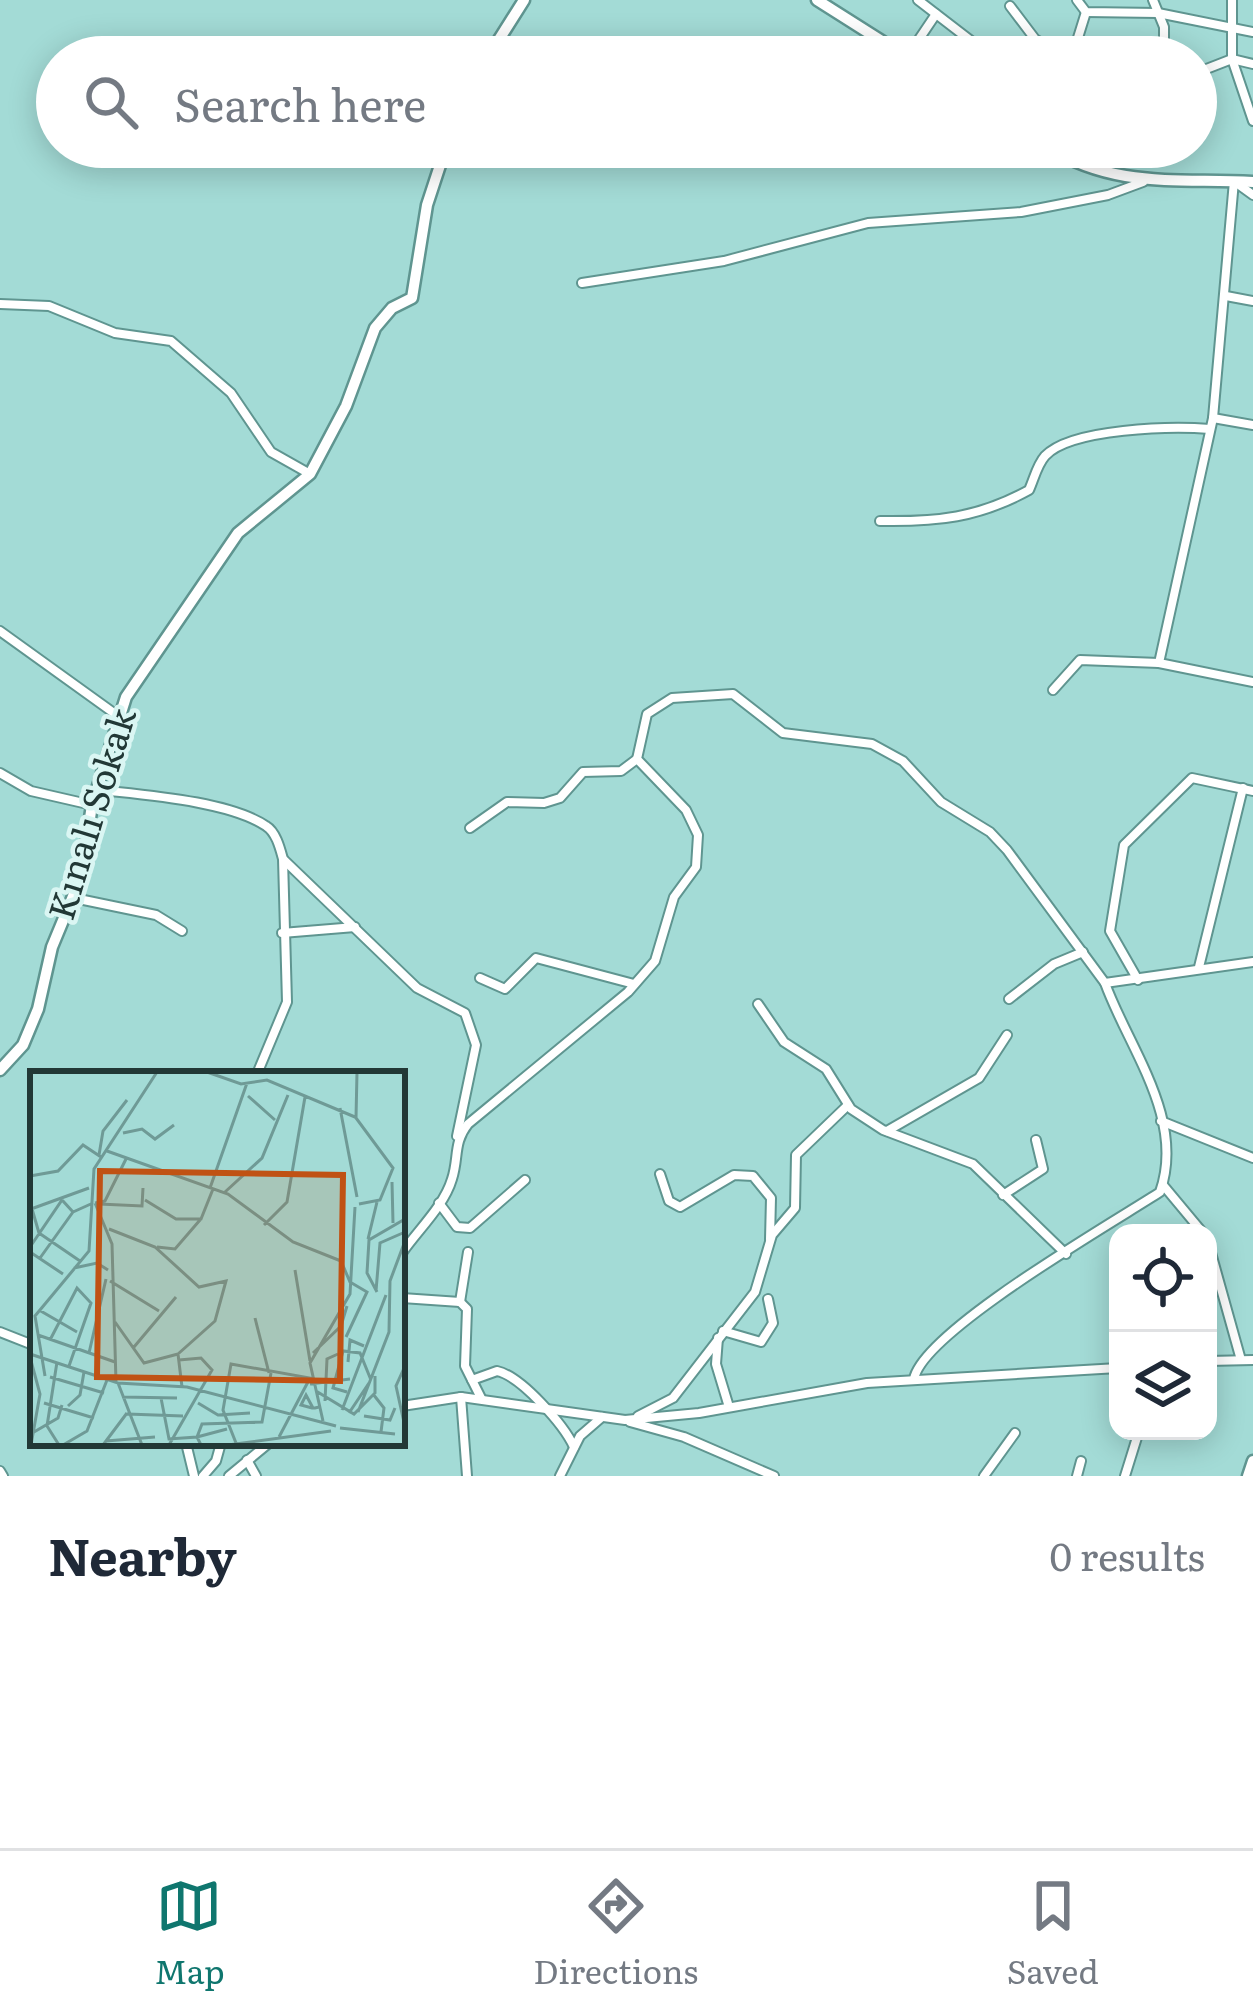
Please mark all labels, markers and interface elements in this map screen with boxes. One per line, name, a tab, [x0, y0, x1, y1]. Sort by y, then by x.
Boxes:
search box	[36, 36, 1217, 168]
icon: search	[78, 69, 144, 135]
text: Search here	[174, 69, 426, 136]
street label: Kınalı Sokak	[32, 700, 147, 926]
inset map	[30, 1071, 405, 1446]
map controls	[1109, 1224, 1217, 1440]
button: locate	[1109, 1224, 1217, 1332]
button: layers	[1109, 1332, 1217, 1440]
text: Nearby	[48, 1516, 237, 1592]
text: 0 results	[1050, 1525, 1205, 1583]
tab: Map	[154, 1873, 225, 1994]
tab: Directions	[533, 1873, 698, 1994]
tab: Saved	[1007, 1873, 1099, 1994]

